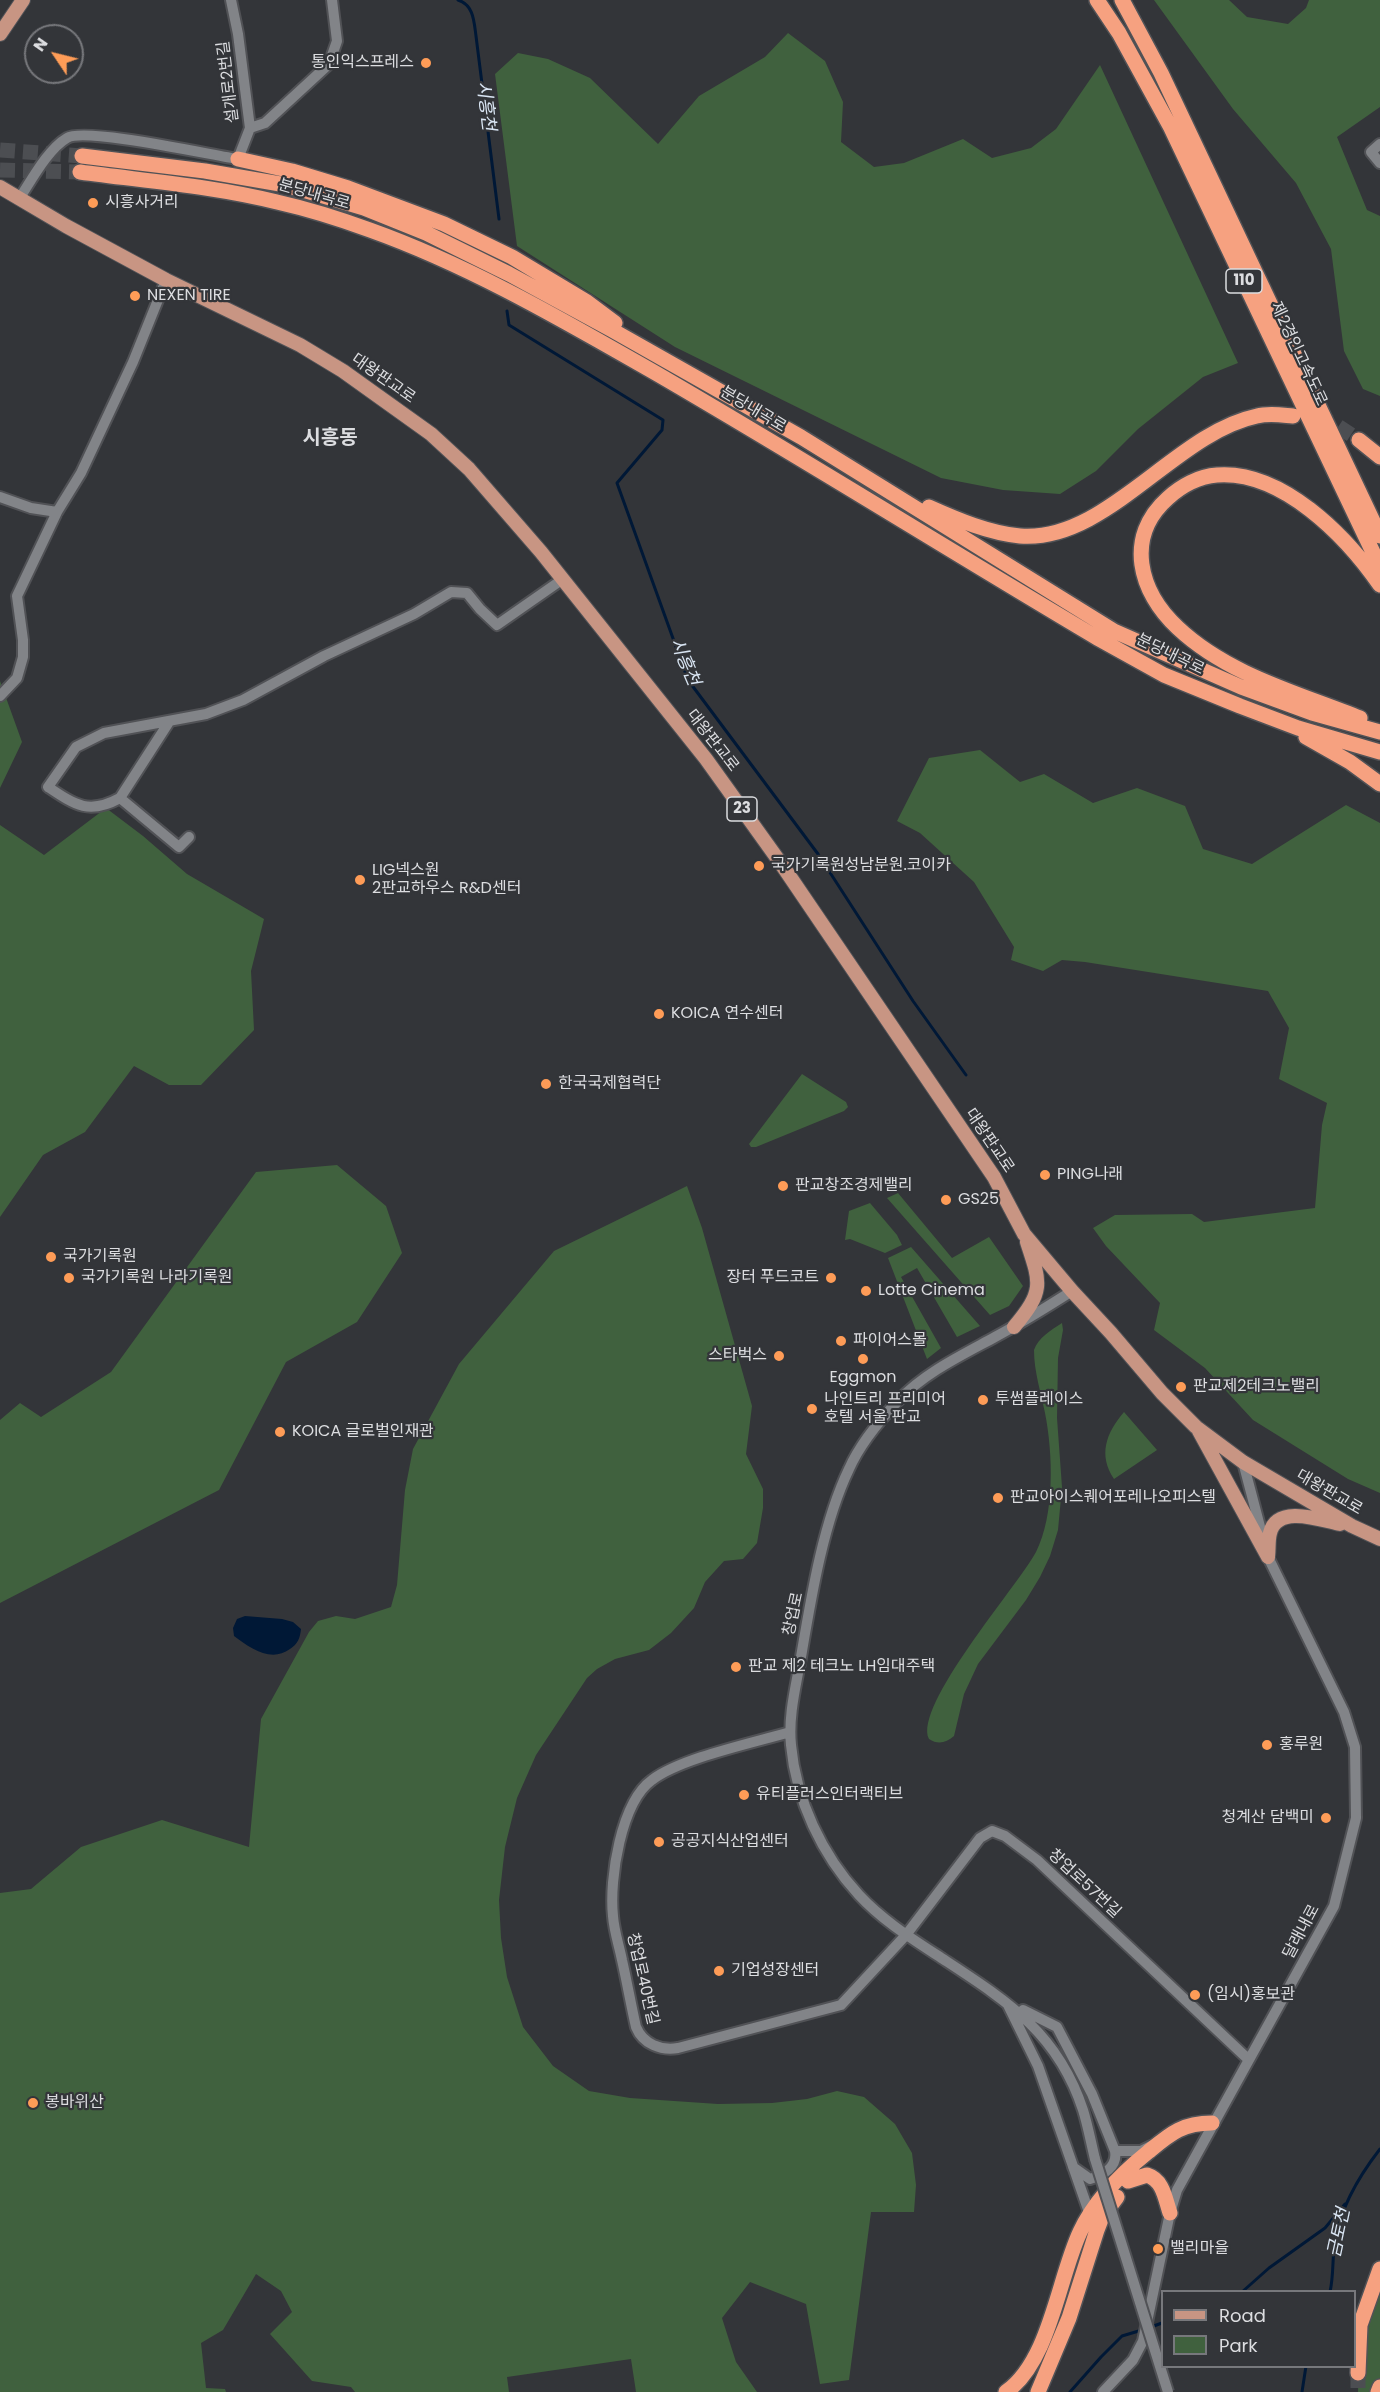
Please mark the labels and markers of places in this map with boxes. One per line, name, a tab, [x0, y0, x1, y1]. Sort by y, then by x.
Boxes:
place label: 통인익스프레스	[311, 53, 414, 73]
marker: 통인익스프레스	[419, 56, 433, 70]
place label: 시흥사거리	[105, 193, 179, 213]
marker: 시흥사거리	[86, 196, 100, 210]
place label: NEXEN TIRE	[147, 286, 231, 306]
marker: NEXEN TIRE	[128, 289, 142, 303]
place label: 국가기록원성남분원.코이카	[771, 856, 951, 876]
marker: 국가기록원성남분원.코이카	[752, 859, 766, 873]
place label: LIG넥스원 2판교하우스 R&D센터	[372, 861, 521, 899]
marker: LIG넥스원 2판교하우스 R&D센터	[353, 873, 367, 887]
place label: KOICA 연수센터	[671, 1004, 783, 1024]
marker: KOICA 연수센터	[652, 1007, 666, 1021]
place label: 한국국제협력단	[558, 1074, 661, 1094]
marker: 한국국제협력단	[539, 1077, 553, 1091]
place label: PING나래	[1057, 1165, 1123, 1185]
marker: PING나래	[1038, 1168, 1052, 1182]
place label: 판교창조경제밸리	[795, 1176, 913, 1196]
marker: 판교창조경제밸리	[776, 1179, 790, 1193]
place label: GS25	[958, 1190, 999, 1210]
marker: GS25	[939, 1193, 953, 1207]
place label: 국가기록원	[63, 1247, 137, 1267]
marker: 국가기록원	[44, 1250, 58, 1264]
place label: 국가기록원 나라기록원	[81, 1268, 232, 1288]
place label: 장터 푸드코트	[726, 1268, 819, 1288]
marker: 국가기록원 나라기록원	[62, 1271, 76, 1285]
marker: 장터 푸드코트	[824, 1271, 838, 1285]
place label: Lotte Cinema	[878, 1281, 985, 1301]
marker: Lotte Cinema	[859, 1284, 873, 1298]
place label: 파이어스몰	[853, 1331, 927, 1351]
marker: 파이어스몰	[834, 1334, 848, 1348]
place label: 스타벅스	[708, 1346, 767, 1366]
marker: 스타벅스	[772, 1349, 786, 1363]
marker: Eggmon	[856, 1352, 870, 1366]
place label: Eggmon	[830, 1368, 896, 1388]
place label: 판교제2테크노밸리	[1193, 1377, 1320, 1397]
marker: 판교제2테크노밸리	[1174, 1380, 1188, 1394]
place label: 나인트리 프리미어 호텔 서울 판교	[824, 1390, 946, 1428]
place label: 투썸플레이스	[995, 1390, 1083, 1410]
marker: 투썸플레이스	[976, 1393, 990, 1407]
marker: 나인트리 프리미어 호텔 서울 판교	[805, 1402, 819, 1416]
place label: KOICA 글로벌인재관	[292, 1422, 434, 1442]
marker: KOICA 글로벌인재관	[273, 1425, 287, 1439]
place label: 판교아이스퀘어포레나오피스텔	[1010, 1488, 1216, 1508]
marker: 판교아이스퀘어포레나오피스텔	[991, 1491, 1005, 1505]
place label: 판교 제2 테크노 LH임대주택	[748, 1657, 935, 1677]
marker: 판교 제2 테크노 LH임대주택	[729, 1660, 743, 1674]
place label: 홍루원	[1279, 1735, 1323, 1755]
marker: 홍루원	[1260, 1738, 1274, 1752]
place label: 유티플러스인터랙티브	[756, 1785, 903, 1805]
marker: 유티플러스인터랙티브	[737, 1788, 751, 1802]
place label: 청계산 담백미	[1221, 1808, 1314, 1828]
marker: 청계산 담백미	[1319, 1811, 1333, 1825]
place label: 공공지식산업센터	[671, 1832, 789, 1852]
marker: 공공지식산업센터	[652, 1835, 666, 1849]
place label: 기업성장센터	[731, 1961, 819, 1981]
marker: 기업성장센터	[712, 1964, 726, 1978]
place label: (임시)홍보관	[1207, 1985, 1295, 2005]
marker: (임시)홍보관	[1188, 1988, 1202, 2002]
place label: 봉바위산	[45, 2093, 104, 2113]
marker: 봉바위산	[26, 2096, 40, 2110]
place label: 밸리마을	[1170, 2239, 1229, 2259]
marker: 밸리마을	[1151, 2242, 1165, 2256]

